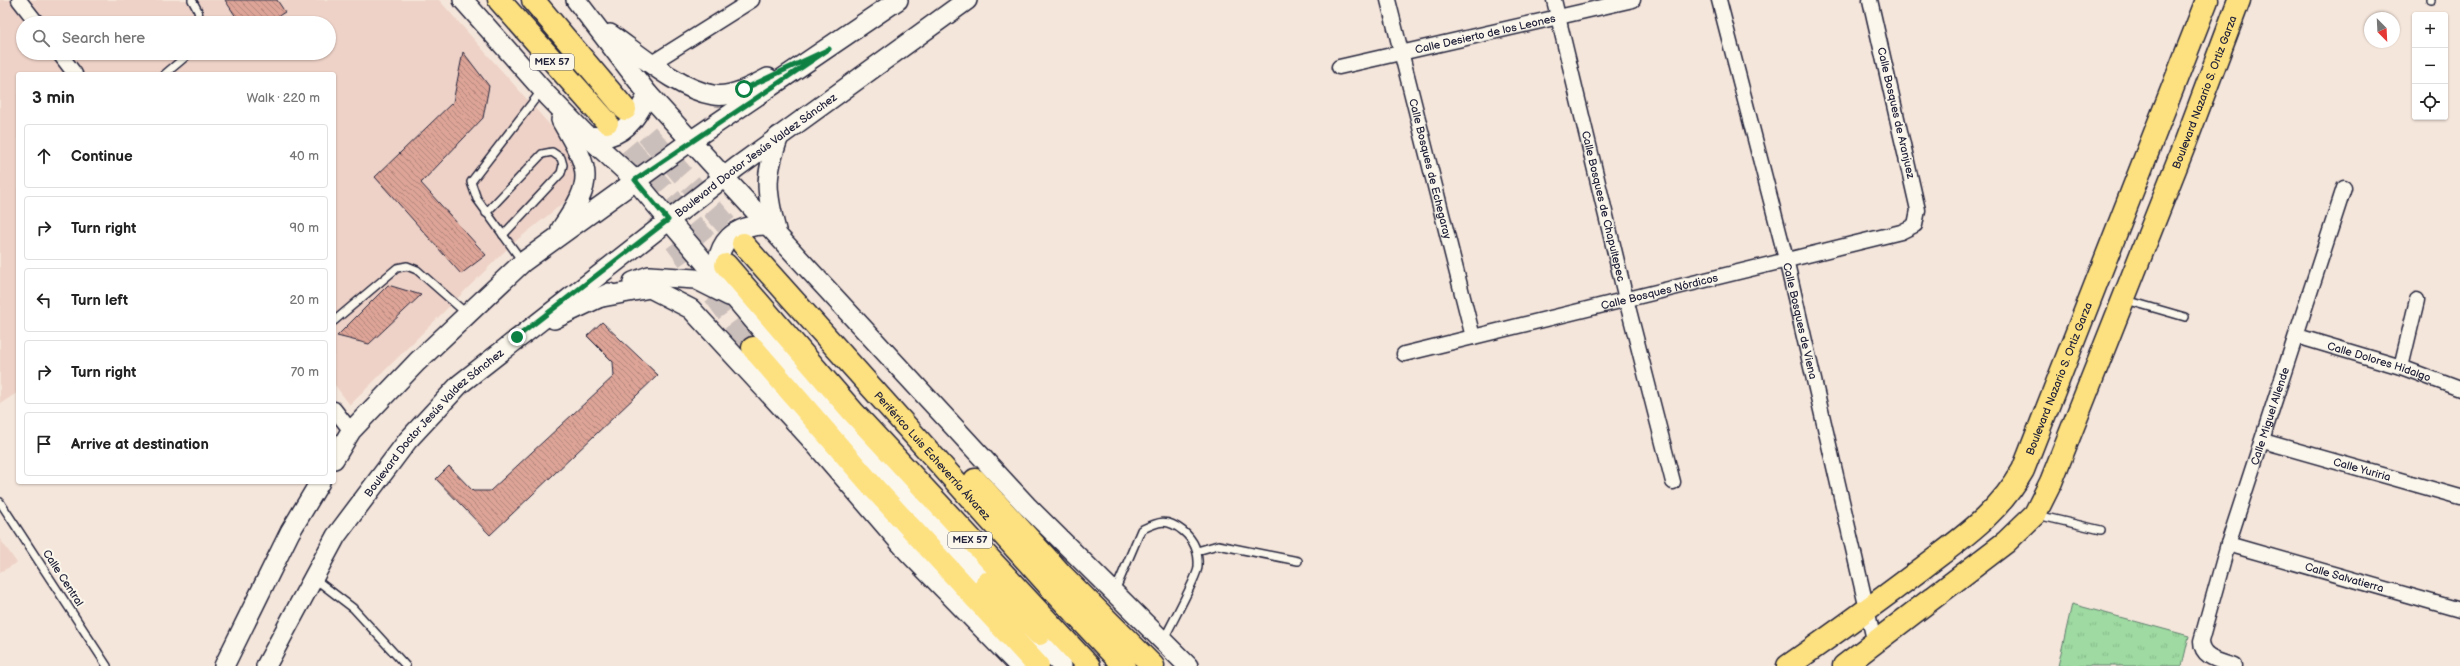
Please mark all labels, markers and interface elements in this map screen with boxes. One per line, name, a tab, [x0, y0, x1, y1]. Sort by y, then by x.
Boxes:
street label: Calle Desierto de los Leones	[1414, 11, 1557, 56]
north arrow	[2364, 12, 2400, 48]
map controls	[2412, 12, 2448, 120]
button: +	[2412, 12, 2448, 48]
street label: Boulevard Nazario S. Ortiz Garza	[2169, 14, 2239, 171]
search box	[16, 16, 336, 60]
icon: search	[30, 27, 52, 49]
text: Search here	[62, 29, 145, 48]
street label: Calle Bosques de Aranjuez	[1875, 46, 1918, 181]
button: −	[2412, 48, 2448, 84]
road number: MEX 57	[530, 54, 574, 70]
route start	[735, 80, 753, 98]
button: locate	[2412, 84, 2448, 120]
text: 3 min	[32, 88, 75, 108]
text: Walk · 220 m	[247, 90, 320, 106]
street label: Boulevard Doctor Jesús Valdez Sánchez	[672, 90, 840, 220]
street label: Calle Bosques de Echegaray	[1407, 97, 1455, 240]
street label: Calle Bosques de Chapultepec	[1579, 130, 1628, 283]
icon: ahead	[33, 145, 55, 167]
text: Continue	[71, 147, 133, 166]
text: 40 m	[289, 148, 319, 164]
icon: right	[33, 217, 55, 239]
text: Turn right	[71, 219, 136, 238]
text: 90 m	[290, 220, 319, 236]
street label: Calle Bosques de Viena	[1781, 261, 1820, 380]
street label: Calle Bosques Nórdicos	[1600, 271, 1720, 312]
icon: left	[33, 289, 55, 311]
text: Turn left	[71, 291, 128, 310]
text: 20 m	[289, 292, 319, 308]
street label: Boulevard Nazario S. Ortiz Garza	[2023, 300, 2095, 457]
route end	[508, 328, 526, 346]
street label: Calle Dolores Hidalgo	[2326, 339, 2433, 384]
street label: Boulevard Doctor Jesús Valdez Sánchez	[361, 346, 507, 499]
icon: right	[33, 361, 55, 383]
text: Turn right	[71, 363, 136, 382]
text: 70 m	[291, 364, 319, 380]
street label: Calle Miguel Allende	[2248, 365, 2292, 467]
street label: Periférico Luis Echeverría Álvarez	[872, 389, 994, 523]
icon: arrive	[33, 433, 55, 455]
text: Arrive at destination	[71, 435, 209, 454]
street label: Calle Yuriria	[2332, 455, 2392, 483]
road number: MEX 57	[948, 532, 992, 548]
street label: Calle Central	[40, 547, 86, 609]
street label: Calle Salvatierra	[2303, 560, 2385, 595]

